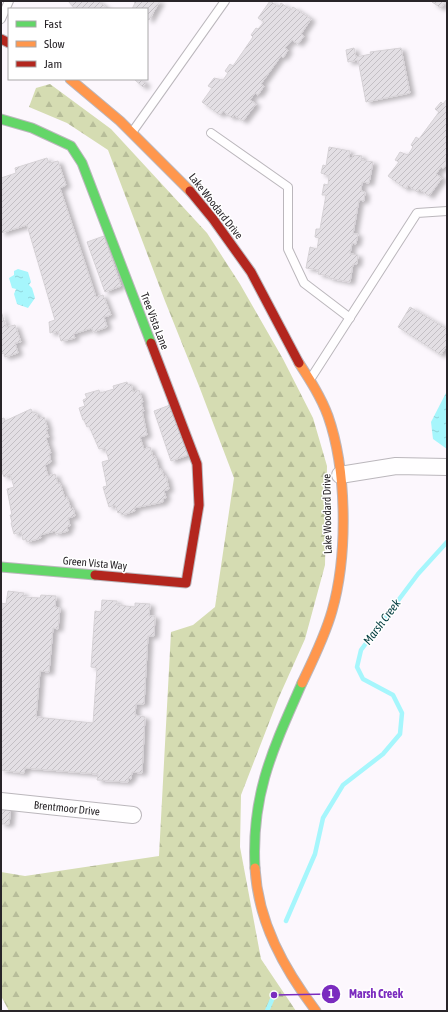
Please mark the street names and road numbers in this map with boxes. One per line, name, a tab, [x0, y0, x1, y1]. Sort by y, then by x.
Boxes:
street label: Lake Woodard Drive	[187, 171, 245, 241]
street label: Tree Vista Lane	[139, 291, 171, 351]
street label: Lake Woodard Drive	[320, 474, 334, 554]
street label: Green Vista Way	[62, 554, 128, 572]
street label: Brentmoor Drive	[33, 799, 101, 817]

